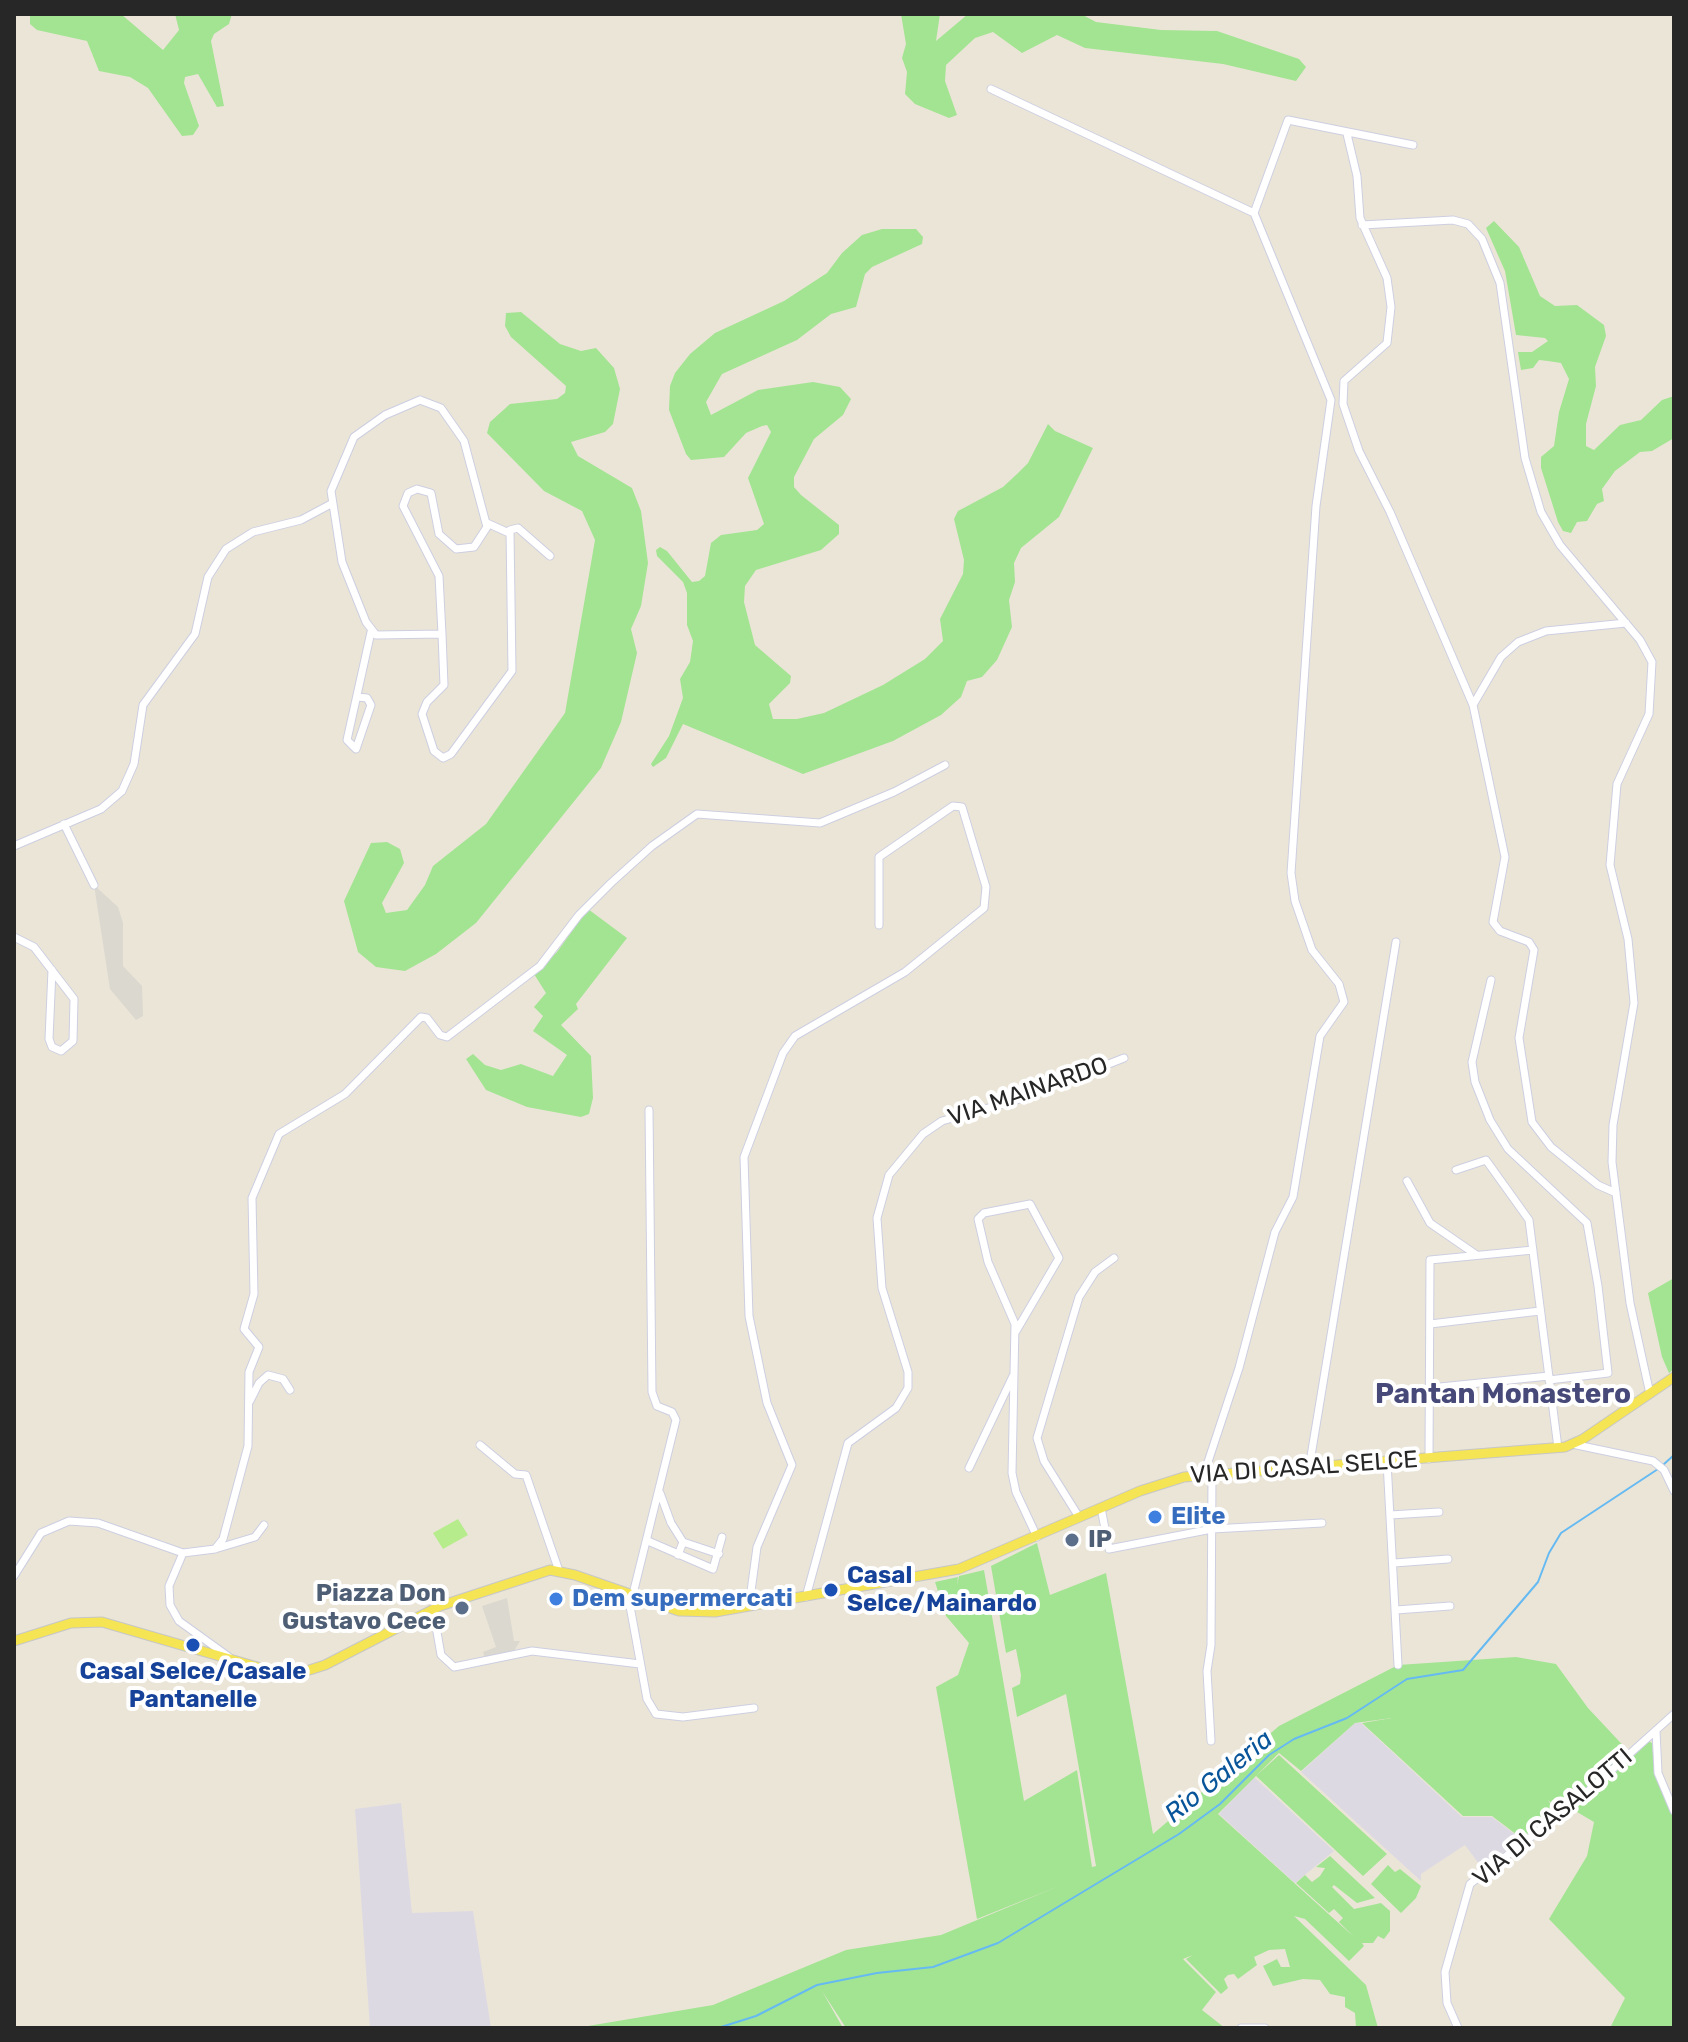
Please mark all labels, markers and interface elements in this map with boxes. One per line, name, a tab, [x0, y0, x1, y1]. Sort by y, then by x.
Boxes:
street label: VIA MAINARDO	[944, 1051, 1112, 1133]
district label: Pantan Monastero	[1375, 1378, 1631, 1412]
street label: VIA DI CASAL SELCE	[1189, 1446, 1419, 1490]
place label: Elite	[1171, 1503, 1226, 1531]
marker: Elite	[1146, 1508, 1164, 1526]
place label: IP	[1088, 1526, 1112, 1554]
marker: IP	[1063, 1531, 1081, 1549]
place label: Casal Selce/Mainardo	[847, 1562, 1037, 1618]
place label: Piazza Don Gustavo Cece	[282, 1580, 446, 1636]
marker: Casal Selce/Mainardo	[822, 1581, 840, 1599]
place label: Dem supermercati	[572, 1585, 793, 1613]
marker: Dem supermercati	[547, 1590, 565, 1608]
marker: Piazza Don Gustavo Cece	[453, 1599, 471, 1617]
marker: Casal Selce/Casale Pantanelle	[184, 1636, 202, 1654]
place label: Casal Selce/Casale Pantanelle	[79, 1658, 307, 1714]
water label: Rio Galeria	[1159, 1724, 1279, 1830]
street label: VIA DI CASALOTTI	[1467, 1743, 1639, 1893]

